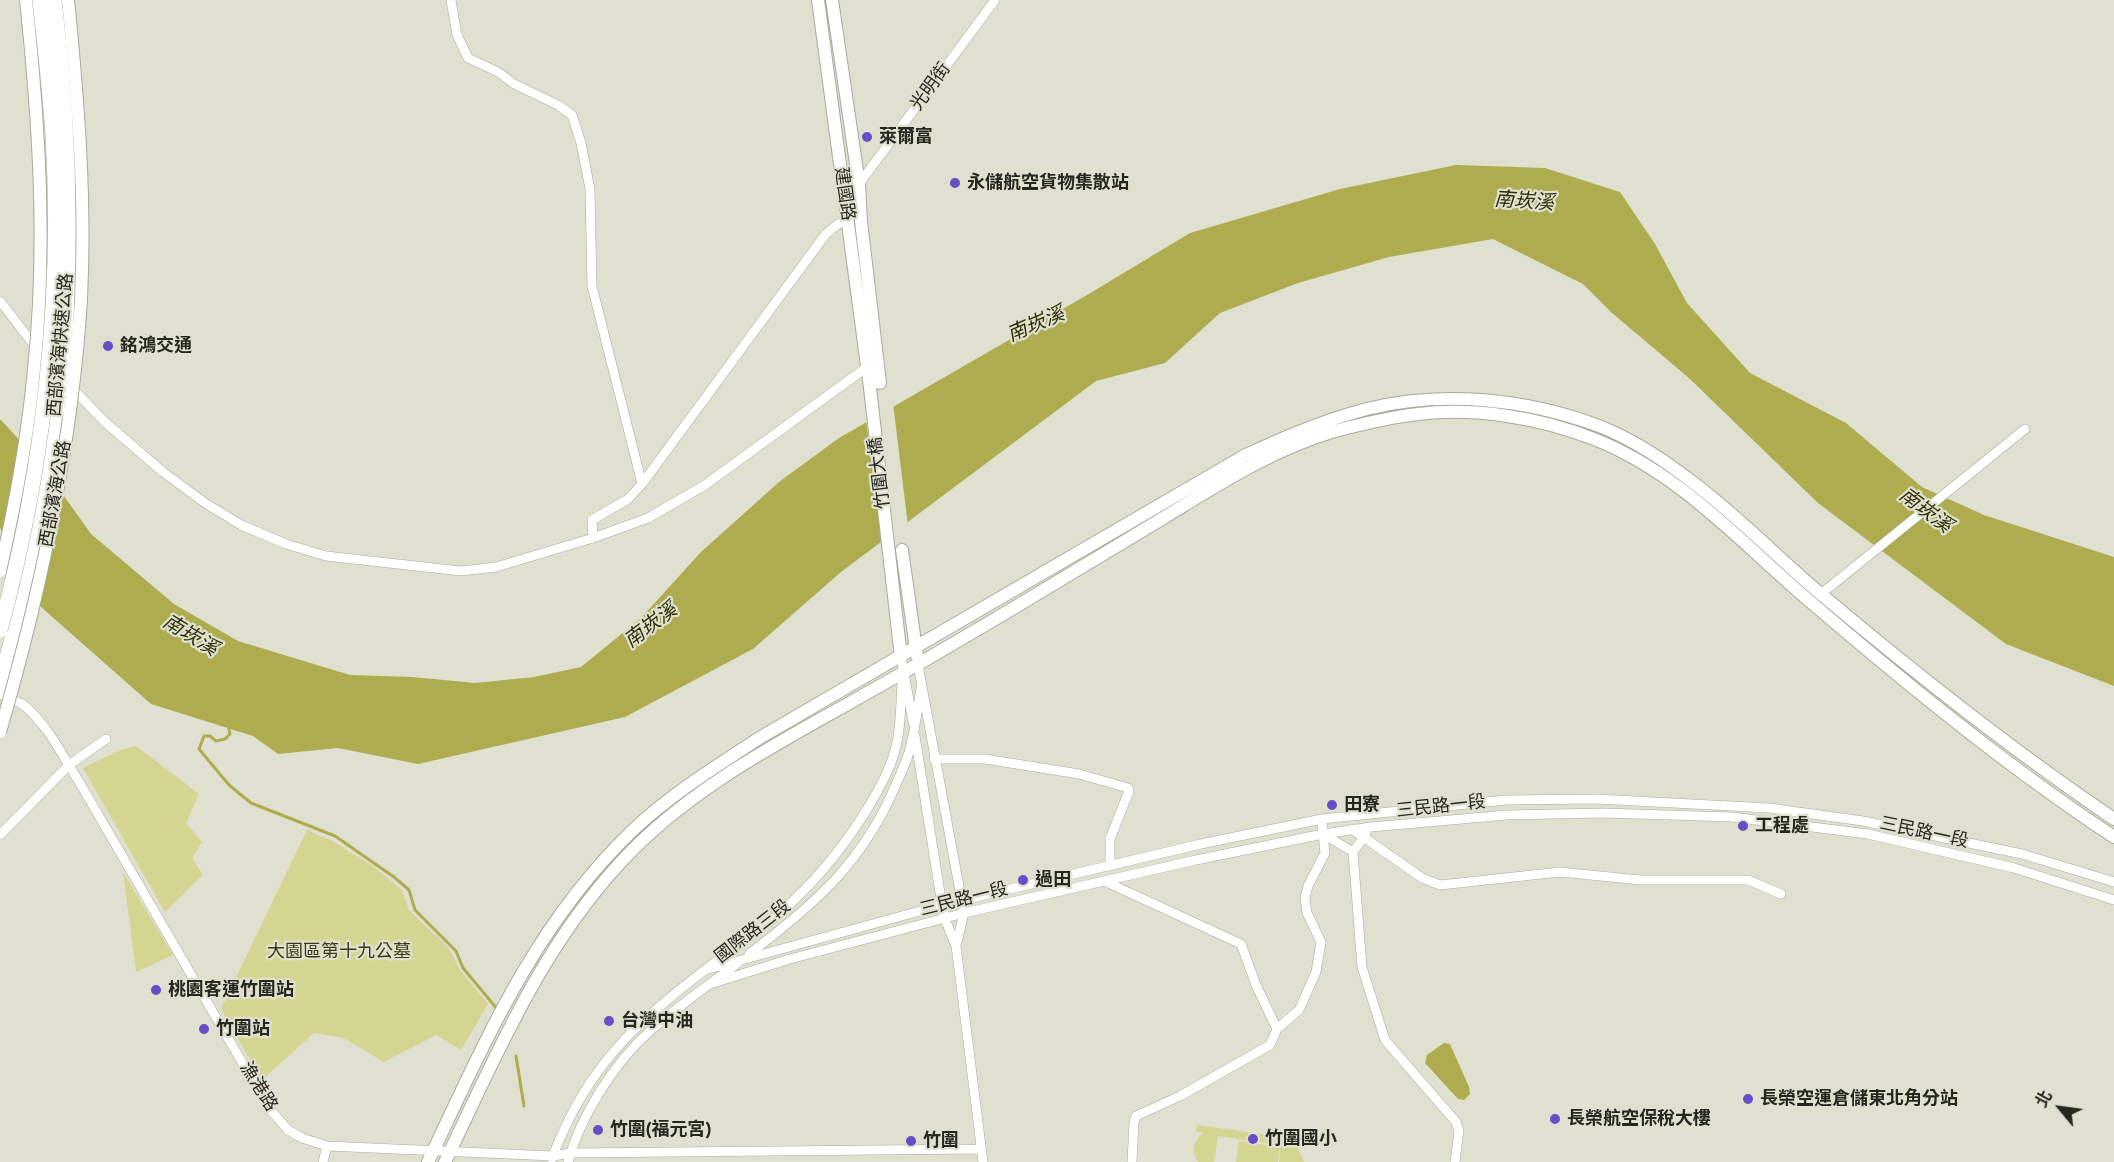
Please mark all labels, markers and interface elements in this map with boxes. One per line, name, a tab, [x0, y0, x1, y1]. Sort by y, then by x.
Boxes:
street label: 光明街	[906, 59, 956, 115]
place label: 萊爾富	[879, 126, 933, 148]
marker: 萊爾富	[860, 130, 874, 144]
street label: 建國路	[830, 166, 858, 222]
place label: 永儲航空貨物集散站	[967, 172, 1129, 194]
marker: 永儲航空貨物集散站	[948, 176, 962, 190]
water label: 南崁溪	[1493, 188, 1555, 216]
street label: 西部濱海快速公路	[44, 272, 78, 418]
water label: 南崁溪	[1004, 302, 1068, 348]
place label: 銘鴻交通	[120, 335, 192, 357]
marker: 銘鴻交通	[101, 339, 115, 353]
street label: 竹圍大橋	[865, 436, 895, 510]
street label: 西部濱海公路	[36, 439, 76, 549]
water label: 南崁溪	[1894, 483, 1956, 539]
water label: 南崁溪	[620, 598, 682, 654]
water label: 南崁溪	[158, 610, 222, 662]
street label: 三民路一段	[1395, 792, 1487, 822]
place label: 田寮	[1344, 794, 1380, 816]
marker: 田寮	[1325, 798, 1339, 812]
street label: 三民路一段	[1878, 813, 1970, 853]
place label: 工程處	[1755, 815, 1809, 837]
marker: 工程處	[1736, 819, 1750, 833]
place label: 過田	[1035, 869, 1071, 891]
marker: 過田	[1016, 873, 1030, 887]
street label: 三民路一段	[918, 879, 1010, 921]
street label: 國際路三段	[711, 896, 795, 968]
park label: 大園區第十九公墓	[267, 941, 411, 963]
place label: 桃園客運竹圍站	[168, 979, 294, 1001]
marker: 桃園客運竹圍站	[149, 983, 163, 997]
place label: 台灣中油	[621, 1010, 693, 1032]
marker: 台灣中油	[602, 1014, 616, 1028]
place label: 竹圍站	[216, 1018, 270, 1040]
marker: 竹圍站	[197, 1022, 211, 1036]
street label: 漁港路	[235, 1058, 281, 1116]
north arrow	[2030, 1078, 2090, 1138]
text: 北	[2032, 1087, 2057, 1111]
place label: 長榮空運倉儲東北角分站	[1760, 1088, 1958, 1110]
marker: 長榮空運倉儲東北角分站	[1741, 1092, 1755, 1106]
place label: 長榮航空保稅大樓	[1567, 1108, 1711, 1130]
marker: 長榮航空保稅大樓	[1548, 1112, 1562, 1126]
place label: 竹圍(福元宮)	[610, 1119, 711, 1141]
marker: 竹圍(福元宮)	[591, 1123, 605, 1137]
place label: 竹圍國小	[1265, 1128, 1337, 1150]
place label: 竹圍	[923, 1130, 959, 1152]
marker: 竹圍國小	[1246, 1132, 1260, 1146]
marker: 竹圍	[904, 1134, 918, 1148]

